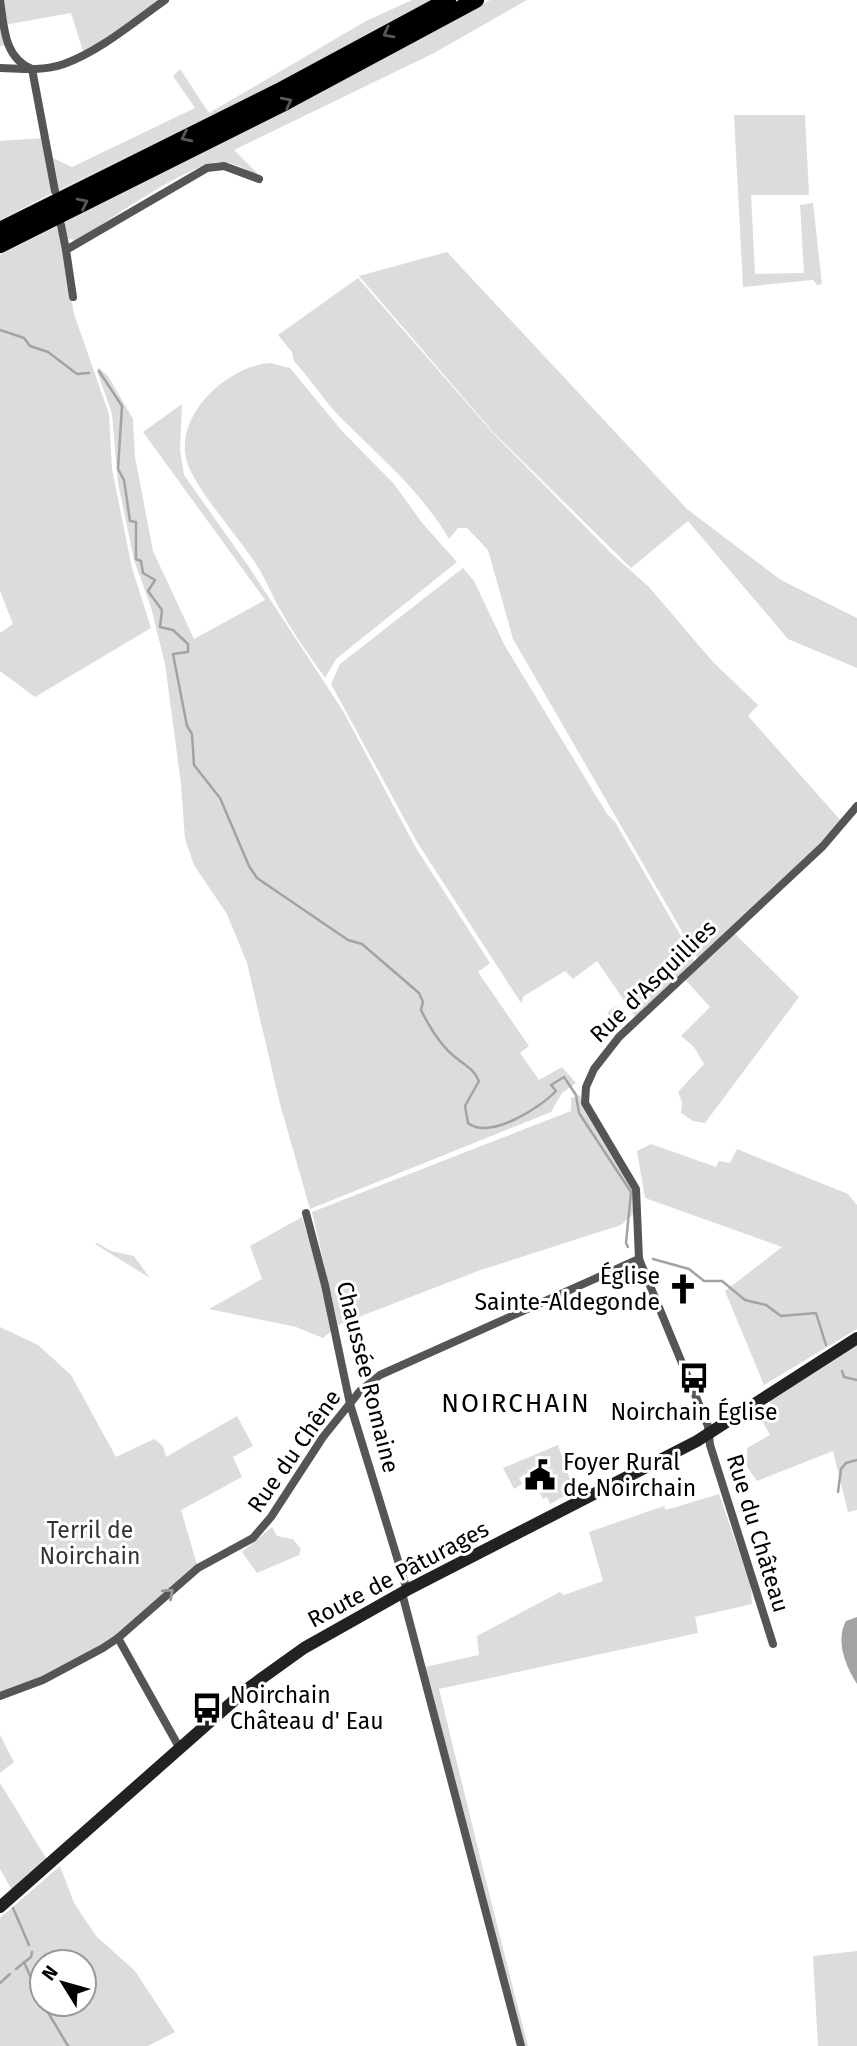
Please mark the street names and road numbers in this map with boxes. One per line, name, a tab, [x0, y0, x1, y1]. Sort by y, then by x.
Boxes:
street label: Rue d'Asquillies	[584, 914, 722, 1048]
street label: Chaussée Romaine	[331, 1278, 405, 1476]
street label: Rue du Chêne	[241, 1384, 347, 1518]
street label: Rue du Château	[721, 1451, 795, 1615]
street label: Route de Pâturages	[303, 1514, 493, 1634]

